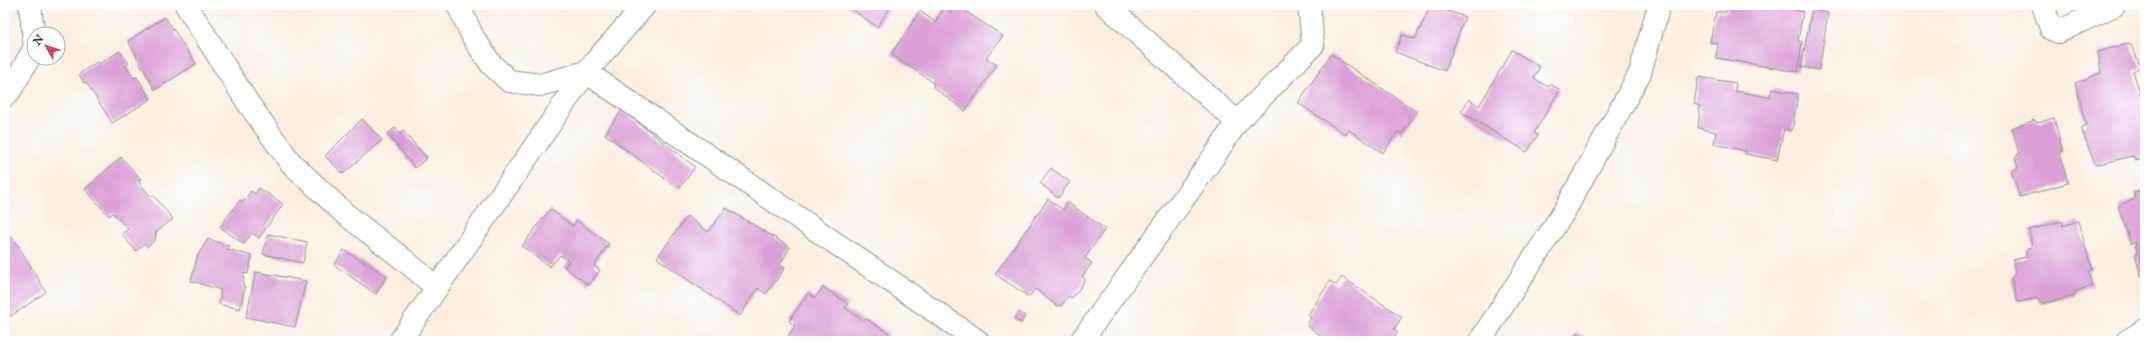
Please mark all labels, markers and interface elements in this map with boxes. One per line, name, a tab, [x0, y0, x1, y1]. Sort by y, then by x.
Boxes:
north arrow	[26, 26, 66, 66]
text: N	[30, 32, 48, 49]

